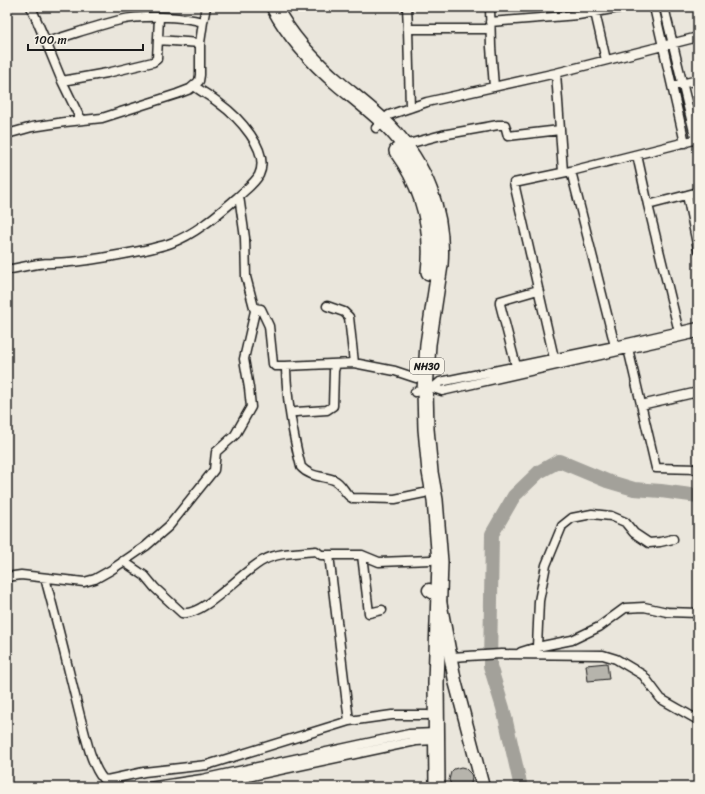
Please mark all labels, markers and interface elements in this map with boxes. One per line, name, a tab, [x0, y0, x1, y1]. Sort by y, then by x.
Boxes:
scale bar	[28, 26, 143, 52]
text: 100 m	[34, 29, 67, 51]
road number: NH30	[410, 358, 444, 374]

